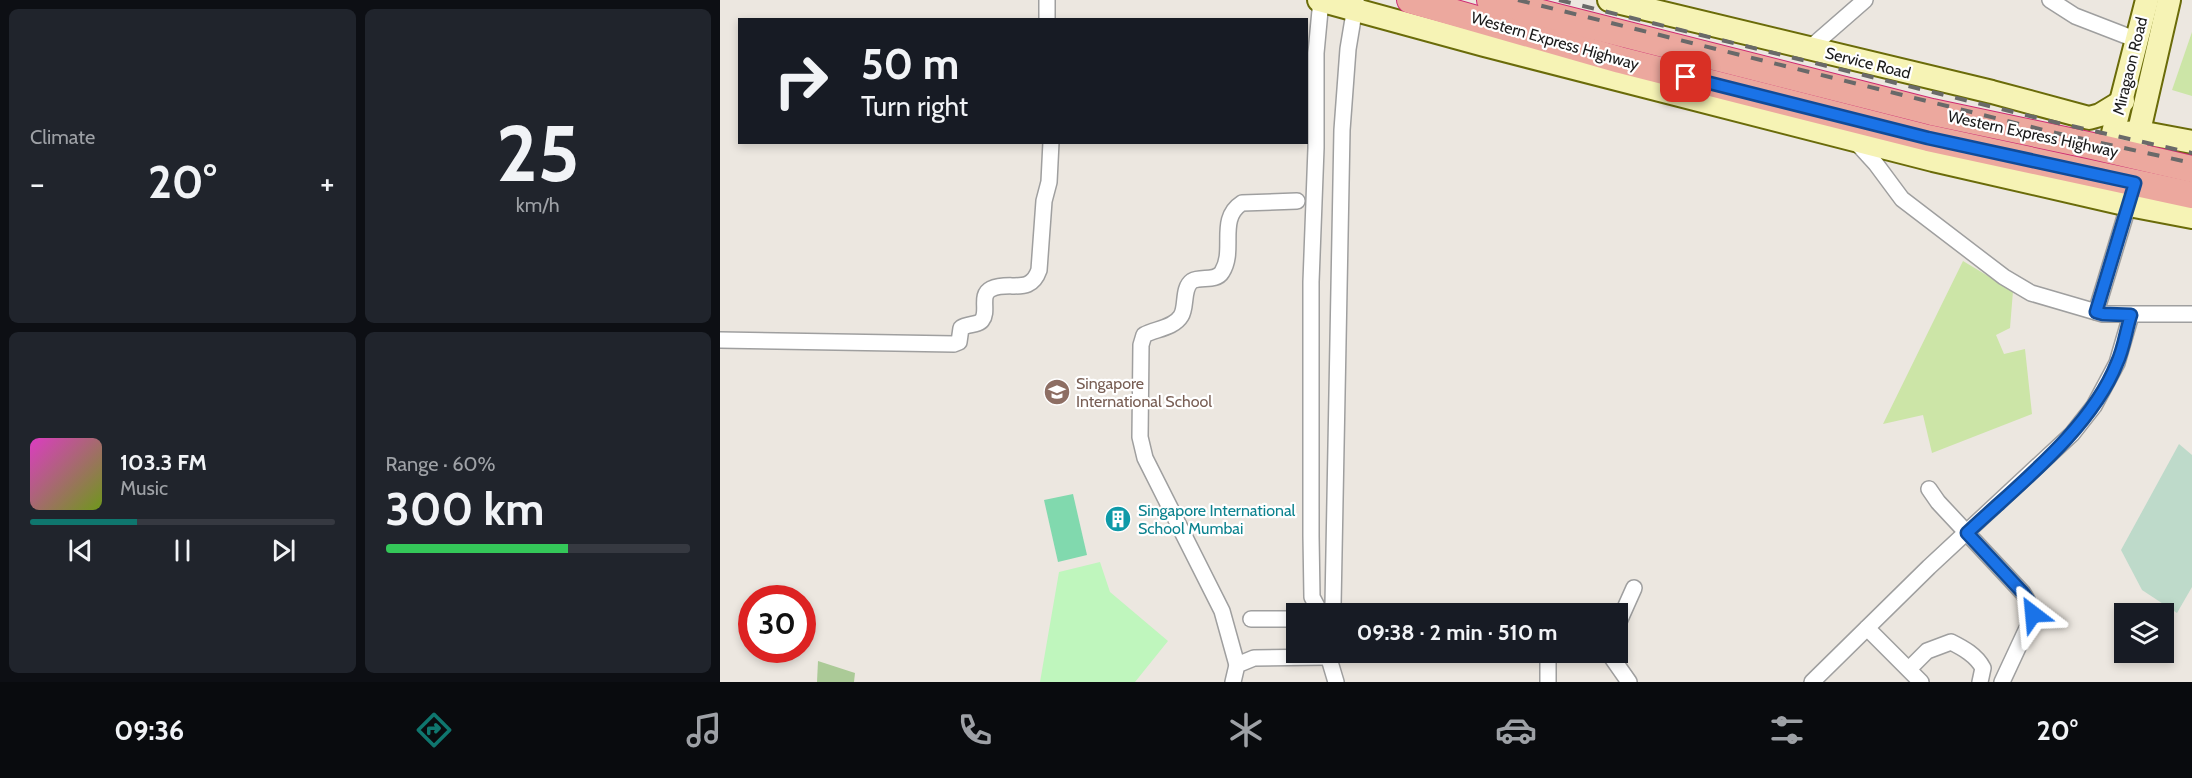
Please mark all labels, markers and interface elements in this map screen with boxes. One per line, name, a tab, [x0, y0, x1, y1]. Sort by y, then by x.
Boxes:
street label: Western Express Highway	[1469, 8, 1641, 74]
street label: Miragaon Road	[2109, 15, 2151, 117]
text: 50 m	[861, 38, 959, 90]
icon: right	[762, 42, 840, 120]
street label: Service Road	[1823, 43, 1913, 83]
pin	[1660, 51, 1711, 102]
icon: arrive	[1669, 60, 1702, 93]
text: Turn right	[861, 90, 968, 123]
text: 25	[496, 106, 579, 201]
street label: Western Express Highway	[1946, 107, 2120, 161]
text: Climate	[30, 125, 95, 149]
text: 20°	[148, 155, 217, 209]
text: −	[30, 163, 45, 203]
text: +	[320, 163, 335, 203]
text: km/h	[516, 193, 560, 217]
place label: Singapore International School	[1076, 374, 1212, 411]
school or university icon: Singapore International School	[1042, 377, 1072, 407]
text: 103.3 FM	[120, 449, 207, 476]
text: Range · 60%	[386, 452, 496, 476]
text: Music	[120, 476, 168, 500]
text: 300 km	[386, 482, 544, 536]
place label: Singapore International School Mumbai	[1138, 501, 1296, 538]
building icon: Singapore International School Mumbai	[1103, 504, 1133, 534]
icon: previous	[64, 534, 97, 567]
icon: pause	[166, 534, 199, 567]
icon: next	[267, 534, 300, 567]
position arrow	[2001, 582, 2065, 646]
speed limit sign: 30	[738, 585, 816, 663]
map controls	[2114, 603, 2174, 663]
button: layers	[2114, 603, 2174, 663]
text: 09:38 · 2 min · 510 m	[1357, 619, 1557, 646]
icon: directions	[413, 709, 455, 751]
icon: music	[683, 709, 725, 751]
icon: phone	[954, 709, 996, 751]
icon: climate	[1225, 709, 1267, 751]
icon: car	[1495, 709, 1537, 751]
icon: filters	[1766, 709, 1808, 751]
text: 09:36	[114, 714, 184, 747]
text: 20°	[2037, 714, 2078, 747]

